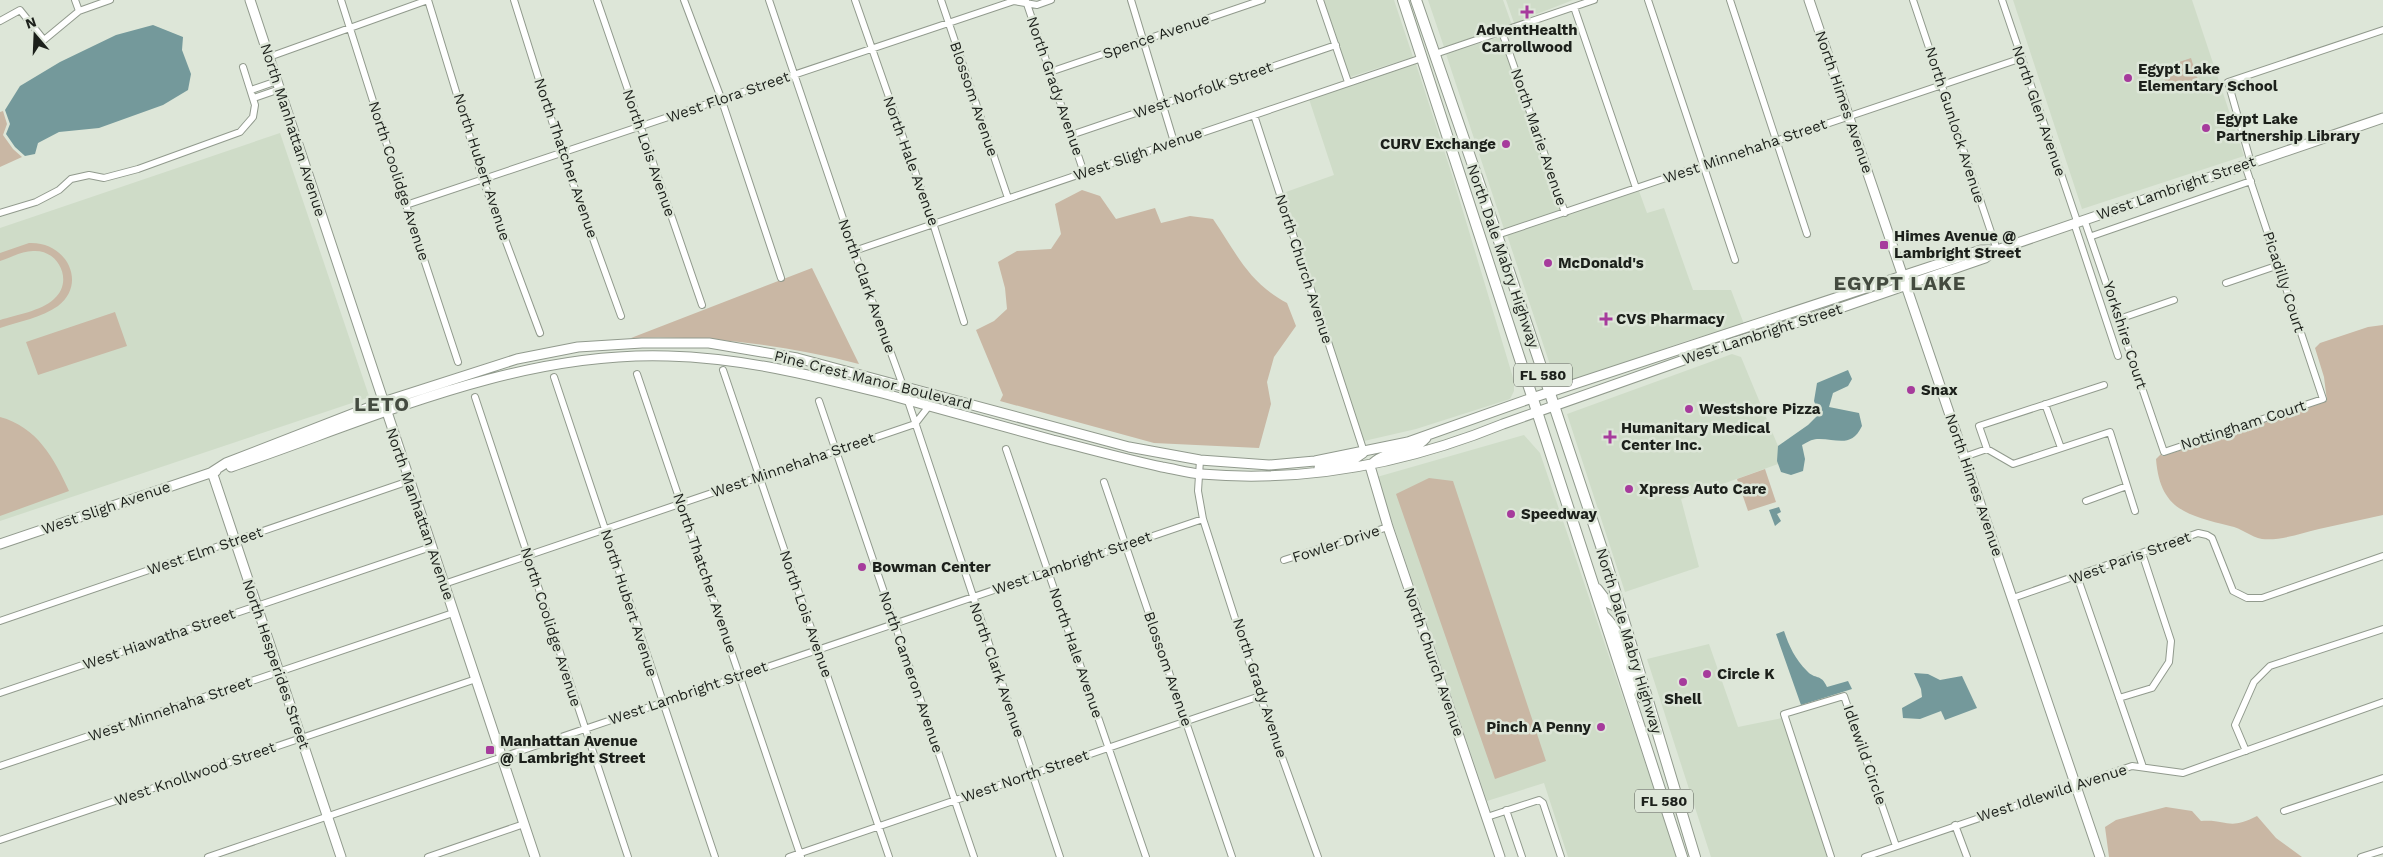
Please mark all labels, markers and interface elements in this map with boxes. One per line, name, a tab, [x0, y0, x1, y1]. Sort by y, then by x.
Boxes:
marker: AdventHealth Carrollwood	[1520, 5, 1534, 19]
street label: Spence Avenue	[1100, 9, 1212, 63]
north arrow	[10, 10, 60, 60]
text: N	[23, 13, 38, 32]
street label: North Grady Avenue	[1023, 14, 1087, 158]
place label: AdventHealth Carrollwood	[1476, 21, 1578, 56]
street label: North Himes Avenue	[1811, 28, 1877, 176]
street label: Blossom Avenue	[946, 39, 1002, 159]
street label: North Manhattan Avenue	[256, 41, 330, 219]
street label: North Glen Avenue	[2008, 43, 2070, 179]
street label: North Gunlock Avenue	[1921, 45, 1989, 205]
street label: West Norfolk Street	[1131, 58, 1275, 122]
place label: Egypt Lake Elementary School	[2138, 60, 2278, 95]
street label: North Marie Avenue	[1507, 66, 1571, 208]
street label: West Flora Street	[664, 67, 793, 126]
marker: Egypt Lake Elementary School	[2122, 72, 2134, 84]
street label: North Thatcher Avenue	[530, 76, 602, 240]
street label: North Lois Avenue	[619, 87, 679, 219]
street label: North Hubert Avenue	[450, 91, 514, 243]
street label: North Hale Avenue	[879, 94, 943, 228]
street label: North Coolidge Avenue	[365, 99, 433, 263]
place label: Egypt Lake Partnership Library	[2216, 110, 2360, 145]
street label: West Minnehaha Street	[1661, 114, 1830, 187]
marker: Egypt Lake Partnership Library	[2200, 122, 2212, 134]
street label: West Sligh Avenue	[1071, 124, 1205, 184]
place label: CURV Exchange	[1380, 135, 1496, 153]
marker: CURV Exchange	[1500, 138, 1512, 150]
street label: West Lambright Street	[2094, 152, 2258, 224]
street label: North Dale Mabry Highway	[1463, 162, 1543, 351]
street label: North Church Avenue	[1271, 192, 1337, 346]
street label: North Clark Avenue	[834, 216, 900, 356]
place label: Himes Avenue @ Lambright Street	[1894, 227, 2021, 262]
street label: Picadilly Court	[2259, 229, 2309, 335]
marker: Himes Avenue @ Lambright Street	[1878, 239, 1890, 251]
place label: McDonald's	[1558, 254, 1644, 272]
marker: McDonald's	[1542, 257, 1554, 269]
district label: EGYPT LAKE	[1834, 271, 1966, 295]
street label: Yorkshire Court	[2099, 279, 2151, 392]
street label: West Lambright Street	[1680, 299, 1845, 368]
place label: CVS Pharmacy	[1616, 310, 1725, 328]
marker: CVS Pharmacy	[1600, 313, 1612, 325]
street label: Pine Crest Manor Boulevard	[772, 347, 974, 413]
road number: FL 580	[1514, 364, 1572, 386]
place label: Snax	[1921, 381, 1958, 399]
marker: Snax	[1905, 384, 1917, 396]
district label: LETO	[354, 392, 410, 416]
street label: Nottingham Court	[2178, 396, 2308, 454]
place label: Westshore Pizza	[1699, 400, 1821, 418]
marker: Westshore Pizza	[1683, 403, 1695, 415]
street label: North Himes Avenue	[1941, 411, 2007, 559]
place label: Humanitary Medical Center Inc.	[1621, 419, 1770, 454]
street label: North Manhattan Avenue	[382, 425, 458, 603]
street label: West Minnehaha Street	[709, 428, 878, 501]
marker: Humanitary Medical Center Inc.	[1603, 430, 1617, 444]
street label: West Sligh Avenue	[39, 478, 173, 538]
place label: Xpress Auto Care	[1639, 480, 1767, 498]
marker: Xpress Auto Care	[1623, 483, 1635, 495]
street label: North Thatcher Avenue	[669, 491, 741, 655]
place label: Speedway	[1521, 505, 1597, 523]
marker: Speedway	[1505, 508, 1517, 520]
street label: Fowler Drive	[1290, 521, 1382, 567]
street label: West Elm Street	[145, 523, 266, 579]
street label: North Hubert Avenue	[597, 527, 661, 679]
street label: West Lambright Street	[990, 527, 1154, 599]
street label: West Paris Street	[2067, 527, 2194, 588]
street label: North Coolidge Avenue	[517, 545, 585, 709]
street label: North Dale Mabry Highway	[1592, 546, 1666, 736]
street label: North Lois Avenue	[776, 548, 836, 680]
place label: Bowman Center	[872, 558, 991, 576]
marker: Bowman Center	[856, 561, 868, 573]
street label: North Hesperides Street	[238, 577, 314, 752]
street label: North Church Avenue	[1400, 585, 1468, 739]
street label: North Hale Avenue	[1045, 586, 1107, 720]
street label: North Cameron Avenue	[875, 589, 947, 755]
street label: North Clark Avenue	[965, 600, 1029, 740]
street label: West Hiawatha Street	[81, 604, 238, 674]
street label: Blossom Avenue	[1140, 609, 1196, 729]
street label: North Grady Avenue	[1229, 616, 1291, 760]
street label: West Lambright Street	[606, 657, 770, 729]
place label: Circle K	[1717, 665, 1775, 683]
marker: Circle K	[1701, 668, 1713, 680]
street label: West Minnehaha Street	[86, 672, 255, 745]
marker: Shell	[1677, 676, 1689, 688]
place label: Shell	[1664, 690, 1702, 708]
street label: Idlewild Circle	[1840, 703, 1890, 807]
place label: Pinch A Penny	[1486, 718, 1592, 736]
marker: Pinch A Penny	[1595, 721, 1607, 733]
place label: Manhattan Avenue @ Lambright Street	[500, 732, 646, 767]
street label: West Knollwood Street	[112, 738, 278, 810]
marker: Manhattan Avenue @ Lambright Street	[484, 744, 496, 756]
street label: West North Street	[959, 746, 1092, 806]
street label: West Idlewild Avenue	[1975, 760, 2129, 826]
road number: FL 580	[1635, 789, 1693, 812]

